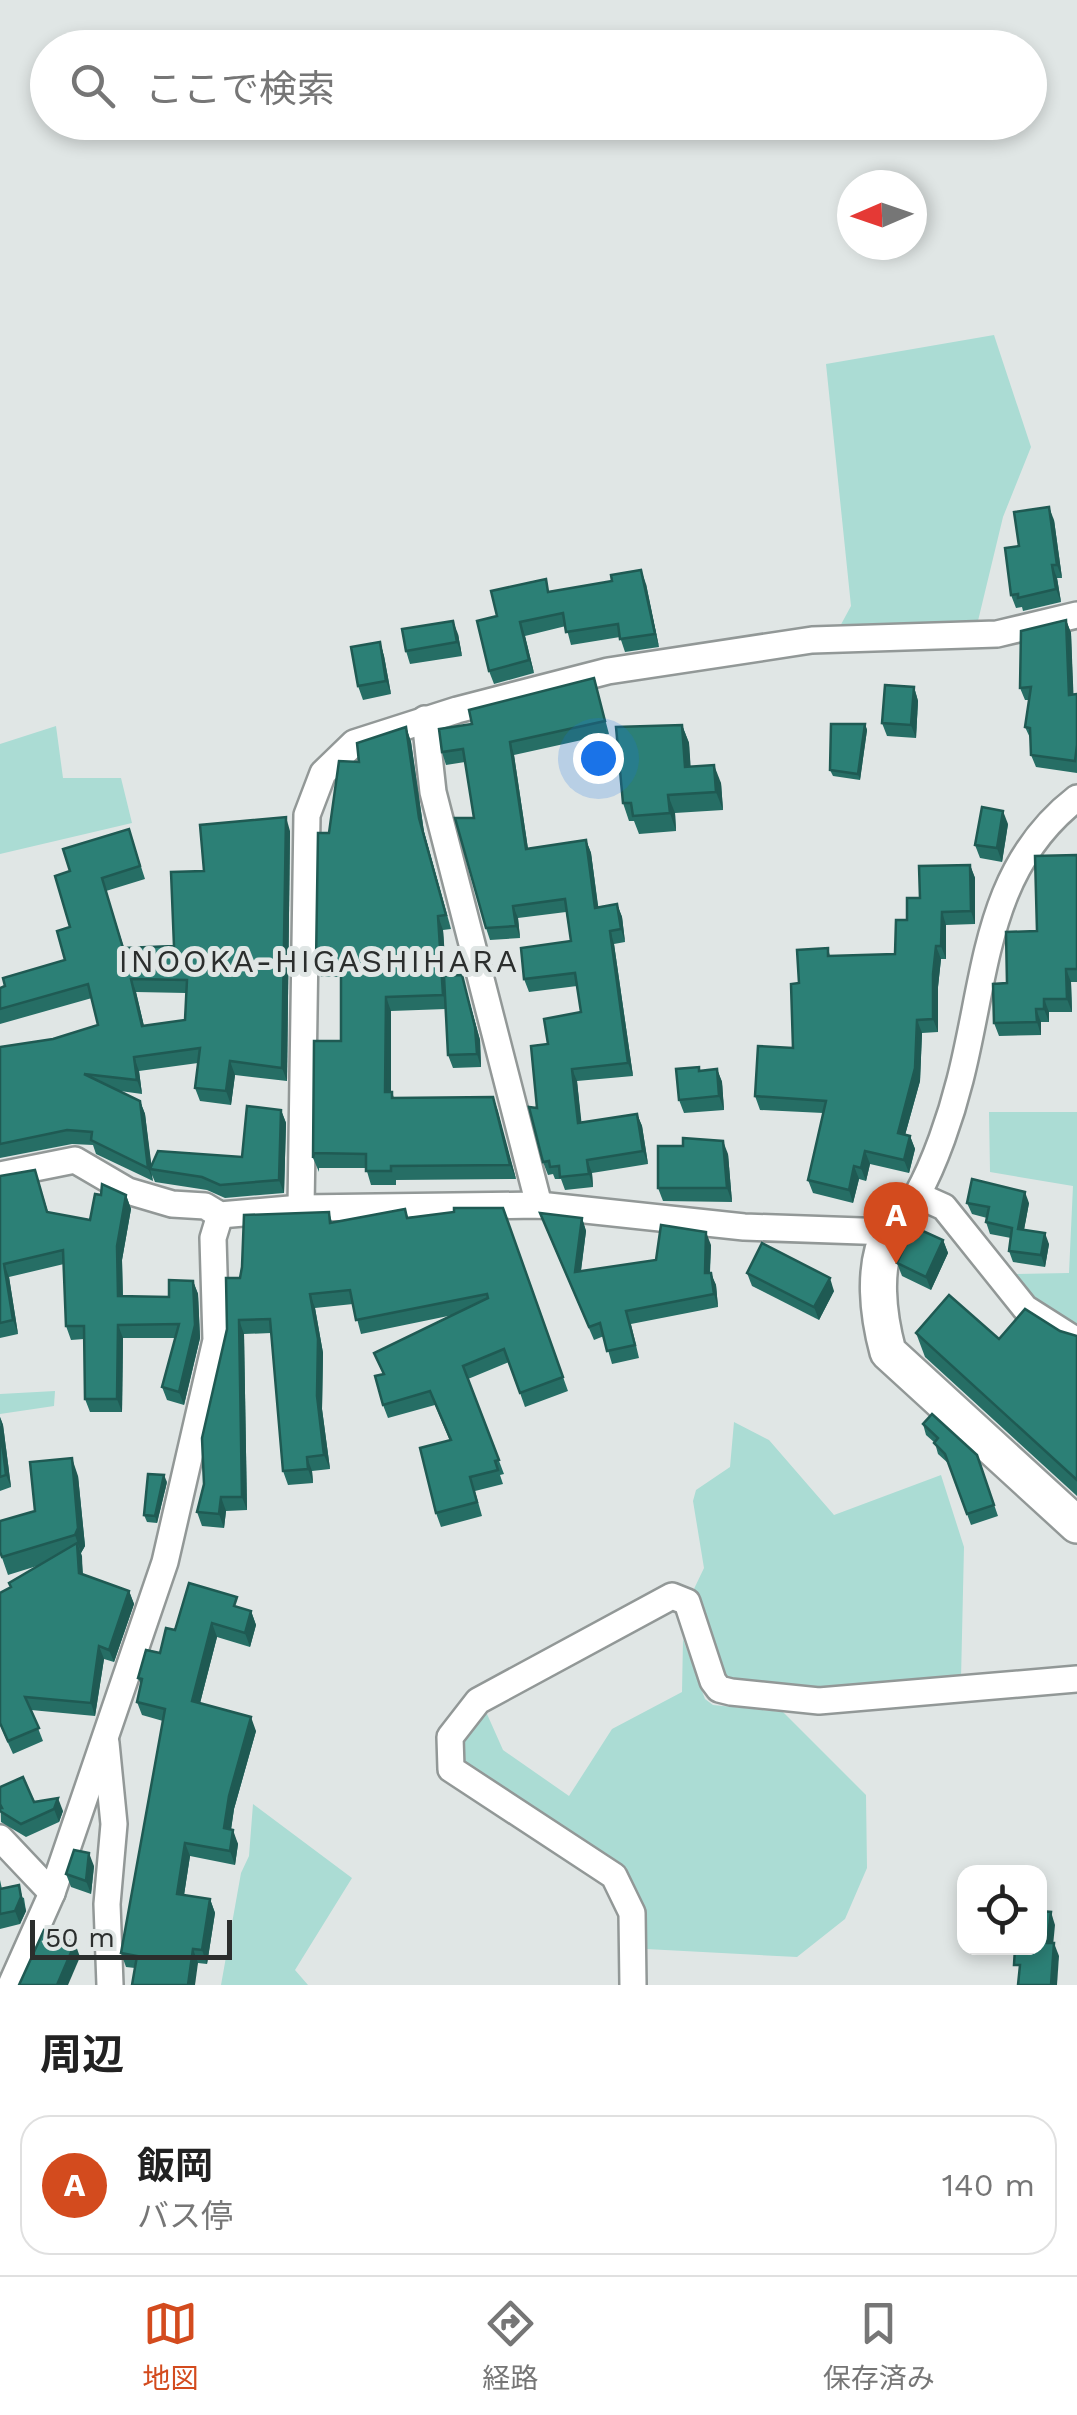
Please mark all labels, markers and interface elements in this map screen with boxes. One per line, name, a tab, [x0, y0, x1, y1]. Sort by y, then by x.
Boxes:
search box	[30, 30, 1047, 140]
icon: search	[65, 58, 120, 113]
text: ここで検索	[145, 67, 335, 111]
north arrow	[837, 170, 927, 260]
your location	[573, 733, 624, 784]
district label: INOOKA-HIGASHIHARA	[118, 942, 520, 980]
pin: A	[864, 1182, 928, 1264]
map controls	[957, 1865, 1047, 1955]
button: locate	[957, 1865, 1047, 1955]
scale bar	[30, 1915, 232, 1960]
text: 50 m	[45, 1921, 115, 1954]
text: 周辺	[40, 2030, 124, 2079]
text: 飯岡	[137, 2144, 213, 2188]
text: A	[64, 2166, 85, 2204]
text: 140 m	[942, 2166, 1035, 2204]
text: バス停	[137, 2197, 233, 2235]
tab: 地図	[142, 2296, 198, 2396]
tab: 経路	[482, 2296, 539, 2396]
tab: 保存済み	[823, 2296, 935, 2396]

